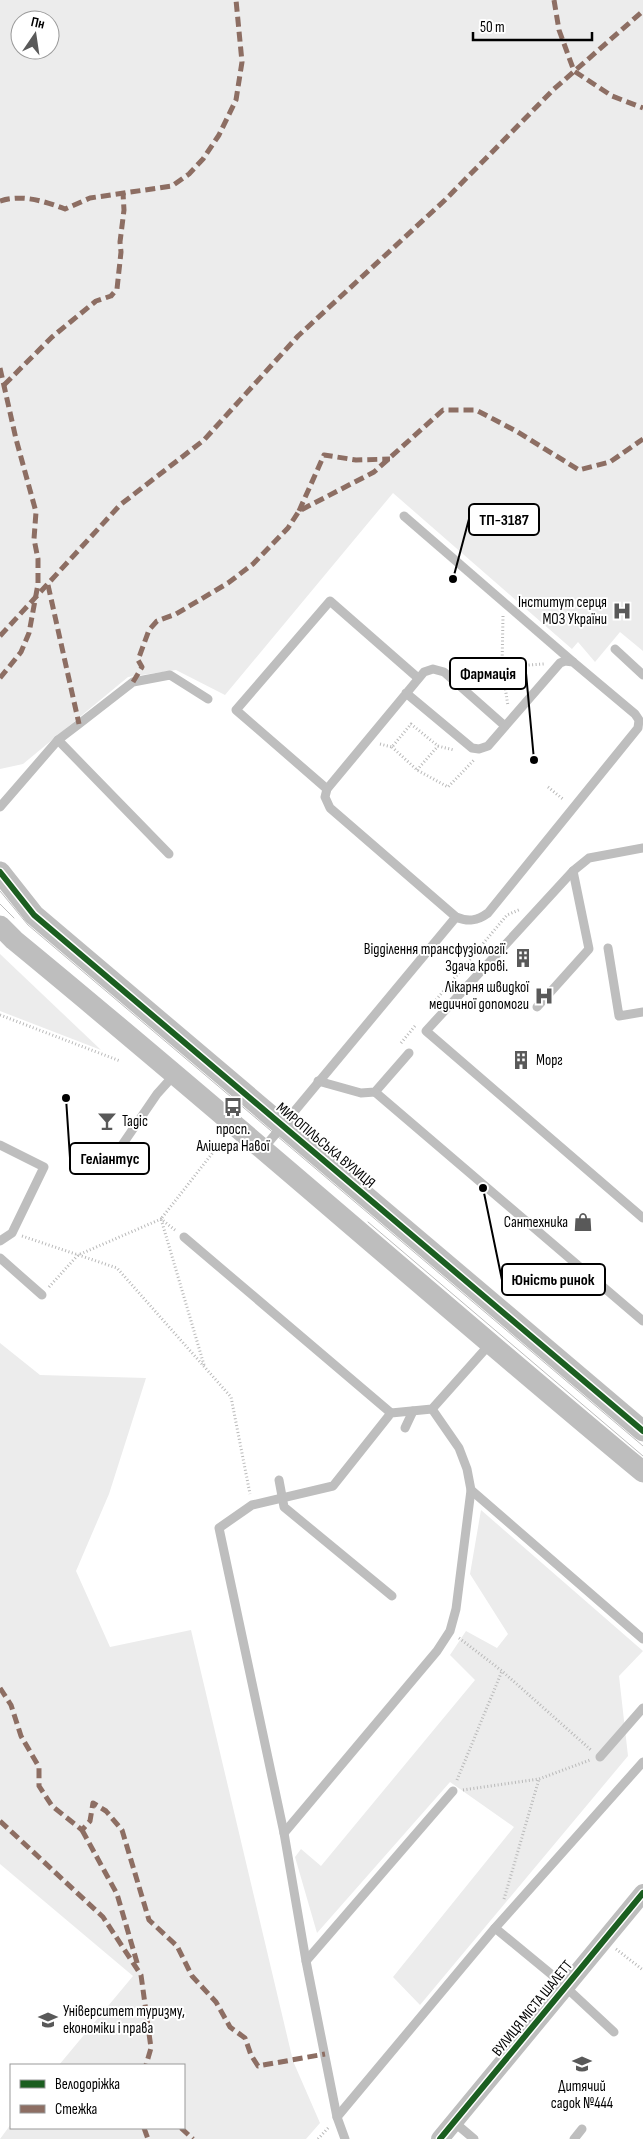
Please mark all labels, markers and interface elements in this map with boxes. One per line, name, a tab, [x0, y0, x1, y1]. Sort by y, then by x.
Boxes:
north arrow	[10, 10, 60, 60]
scale bar	[473, 10, 592, 42]
text: Пн	[29, 13, 46, 33]
text: 50 m	[480, 18, 505, 37]
callout: ТП-3187	[469, 504, 539, 535]
text: ТП-3187	[479, 511, 529, 530]
place label: Інститут серця МОЗ України	[518, 593, 607, 629]
hospital icon: Інститут серця МОЗ України	[611, 600, 633, 622]
callout: Фармація	[450, 658, 526, 689]
text: Фармація	[460, 665, 516, 684]
place label: Відділення трансфузіології. Здача крові.	[364, 940, 508, 976]
building icon: Відділення трансфузіології. Здача крові.	[512, 947, 534, 969]
place label: Лікарня швидкої медичної допомоги	[429, 978, 530, 1014]
hospital icon: Лікарня швидкої медичної допомоги	[533, 985, 555, 1007]
building icon: Морг	[510, 1049, 532, 1071]
place label: Морг	[536, 1051, 563, 1070]
bus stop icon: просп. Алішера Навої	[222, 1096, 244, 1118]
street label: МИРОПІЛЬСЬКА ВУЛИЦЯ	[272, 1098, 379, 1192]
bar icon: Тадіс	[96, 1110, 118, 1132]
place label: Тадіс	[122, 1112, 148, 1131]
place label: просп. Алішера Навої	[195, 1120, 271, 1156]
callout: Геліантус	[70, 1143, 149, 1174]
text: Геліантус	[81, 1150, 140, 1169]
shop icon: Сантехника	[572, 1211, 594, 1233]
place label: Сантехника	[504, 1213, 568, 1232]
callout: Юність ринок	[502, 1264, 605, 1295]
text: Юність ринок	[512, 1271, 595, 1290]
street label: ВУЛИЦЯ МІСТА ШАЛЕТТ	[488, 1956, 577, 2060]
place label: Університет туризму, економіки і права	[63, 2002, 185, 2038]
school or university icon: Університет туризму, економіки і права	[37, 2009, 59, 2031]
school or university icon: Дитячий садок №444	[571, 2053, 593, 2075]
legend	[10, 2064, 185, 2129]
text: Велодоріжка	[55, 2075, 120, 2094]
place label: Дитячий садок №444	[551, 2077, 613, 2113]
text: Стежка	[55, 2100, 98, 2119]

